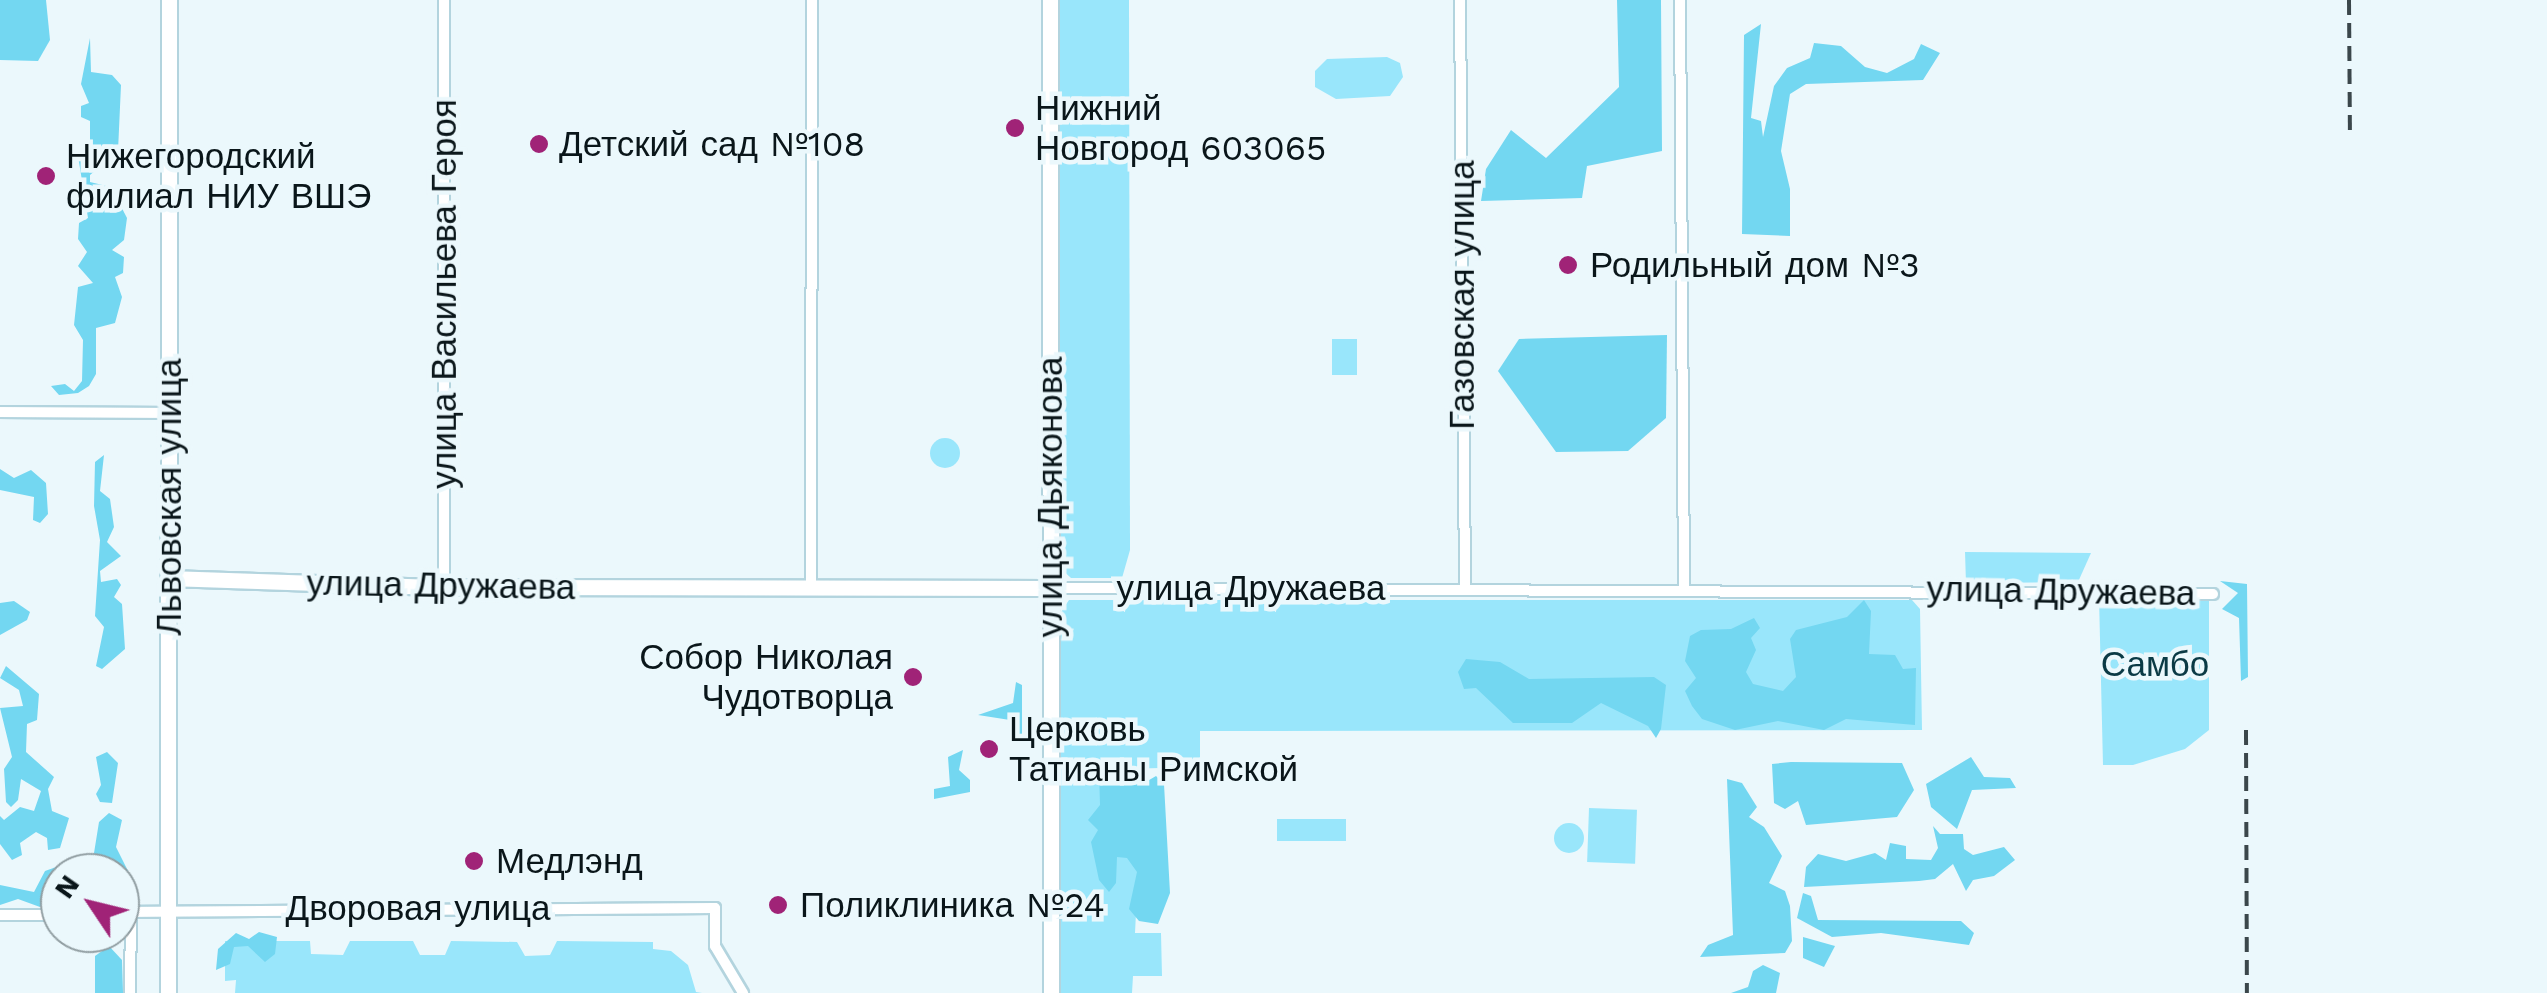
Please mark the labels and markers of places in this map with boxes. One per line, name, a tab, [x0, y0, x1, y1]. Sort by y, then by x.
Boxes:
place label: Нижний Новгород 603065	[1035, 87, 1326, 169]
marker: Нижний Новгород 603065	[1004, 117, 1026, 139]
place label: Детский сад №108	[559, 123, 865, 165]
marker: Детский сад №108	[528, 133, 550, 155]
place label: Нижегородский филиал НИУ ВШЭ	[66, 135, 371, 217]
marker: Нижегородский филиал НИУ ВШЭ	[35, 165, 57, 187]
place label: Родильный дом №3	[1590, 244, 1920, 286]
marker: Родильный дом №3	[1555, 252, 1581, 278]
place label: Собор Николая Чудотворца	[639, 636, 893, 718]
marker: Собор Николая Чудотворца	[902, 666, 924, 688]
place label: Церковь Татианы Римской	[1009, 708, 1298, 790]
marker: Церковь Татианы Римской	[978, 738, 1000, 760]
place label: Медлэнд	[496, 840, 643, 882]
marker: Медлэнд	[461, 848, 487, 874]
place label: Поликлиника №24	[800, 884, 1105, 926]
marker: Поликлиника №24	[765, 892, 791, 918]

